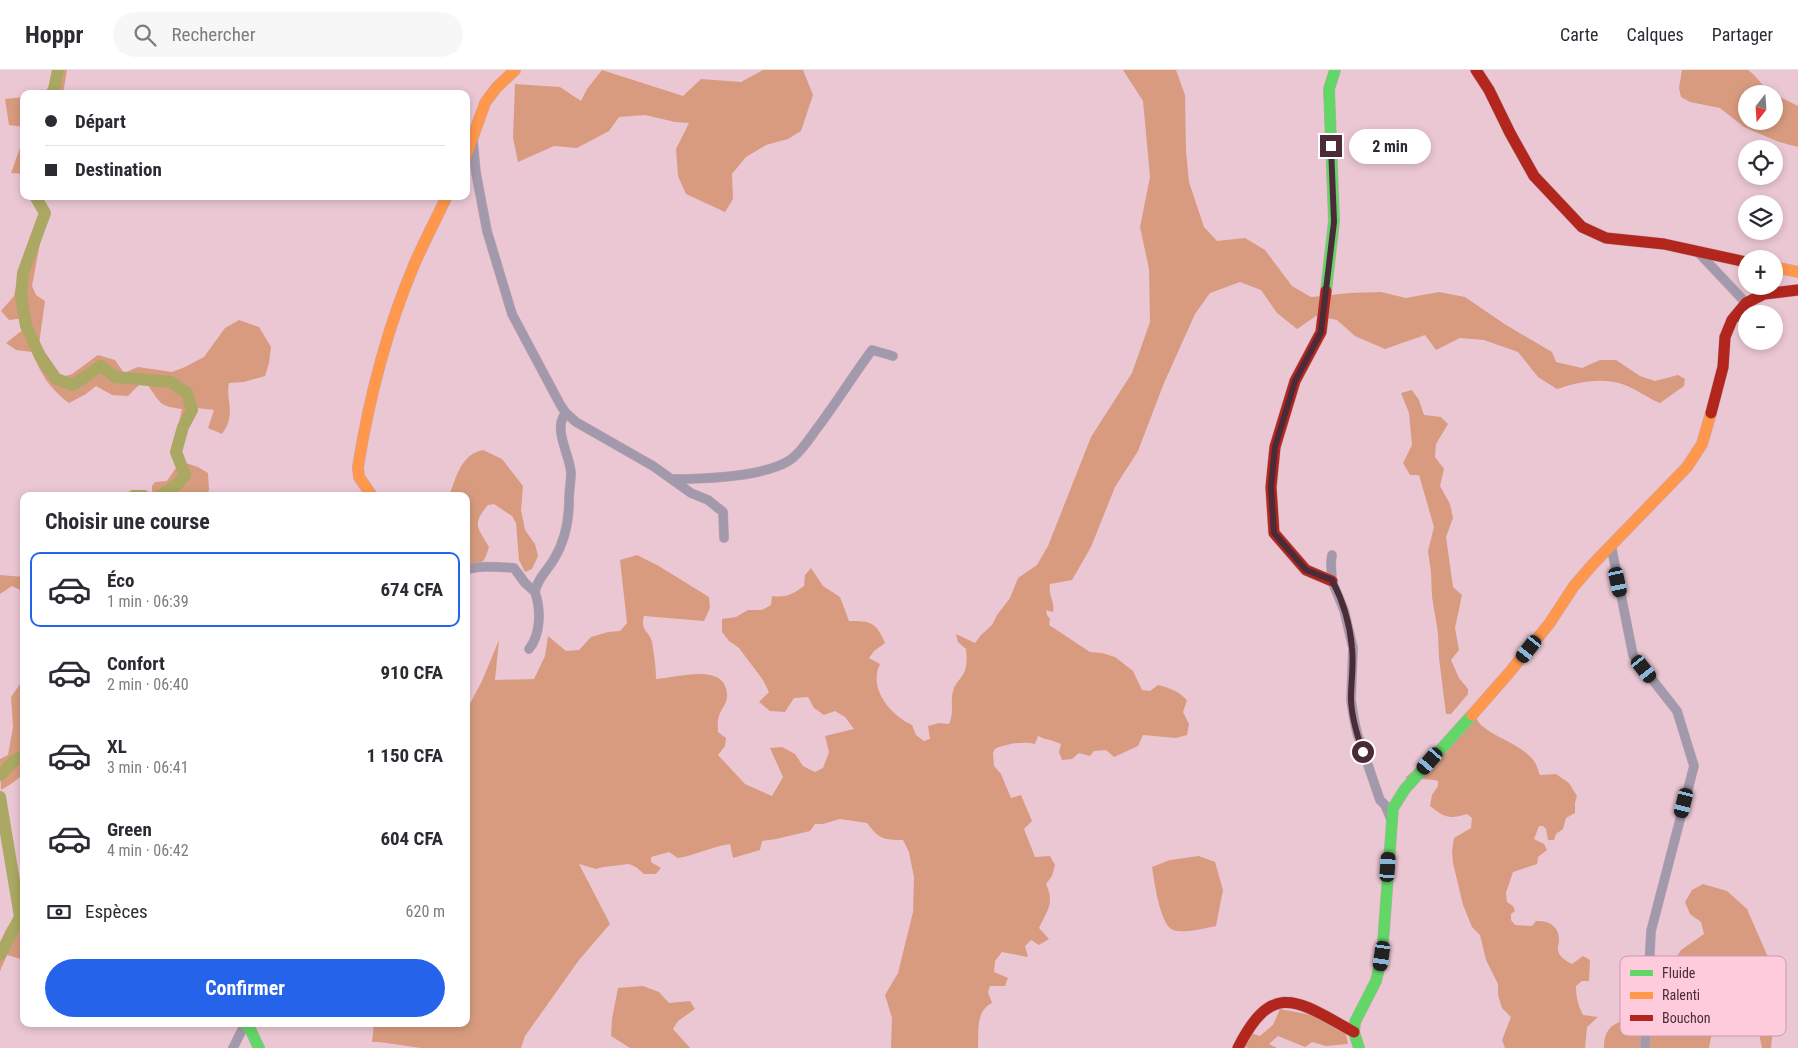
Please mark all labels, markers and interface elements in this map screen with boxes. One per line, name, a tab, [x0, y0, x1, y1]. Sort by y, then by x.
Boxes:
search box	[113, 12, 463, 57]
text: Hoppr	[25, 21, 83, 49]
icon: search	[131, 21, 159, 49]
text: Rechercher	[171, 23, 256, 46]
text: Carte	[1560, 24, 1599, 45]
text: Calques	[1627, 24, 1684, 45]
text: Partager	[1712, 24, 1773, 45]
north arrow	[1738, 85, 1782, 130]
map controls	[1738, 85, 1783, 350]
text: Départ	[75, 110, 126, 133]
callout: 2 min	[1348, 128, 1431, 164]
route end	[1320, 135, 1342, 157]
text: 2 min	[1372, 137, 1408, 156]
button: locate	[1738, 140, 1783, 185]
text: Destination	[75, 158, 162, 181]
button: layers	[1738, 195, 1783, 240]
button: +	[1738, 250, 1783, 295]
button: −	[1738, 305, 1783, 350]
text: Choisir une course	[45, 509, 210, 534]
car	[1607, 566, 1628, 598]
icon: car	[47, 567, 92, 612]
text: Éco	[107, 569, 134, 592]
text: 674 CFA	[380, 578, 443, 601]
text: 1 min · 06:39	[107, 592, 189, 611]
car	[1513, 633, 1544, 665]
icon: car	[47, 650, 92, 695]
text: Confort	[107, 652, 165, 675]
car	[1628, 653, 1659, 685]
text: 910 CFA	[380, 661, 443, 684]
text: 2 min · 06:40	[107, 675, 189, 694]
icon: car	[47, 733, 92, 778]
text: XL	[107, 735, 127, 758]
route start	[1352, 741, 1374, 763]
text: 1 150 CFA	[366, 744, 443, 767]
car	[1414, 745, 1445, 777]
text: 3 min · 06:41	[107, 758, 189, 777]
car	[1673, 787, 1694, 819]
icon: car	[47, 816, 92, 861]
text: Green	[107, 818, 152, 841]
text: 604 CFA	[380, 827, 443, 850]
text: 4 min · 06:42	[107, 841, 189, 860]
car	[1379, 852, 1396, 882]
icon: cash	[45, 898, 73, 926]
text: Espèces	[85, 900, 148, 923]
text: 620 m	[406, 902, 445, 921]
car	[1372, 940, 1391, 972]
legend	[1620, 956, 1786, 1036]
button: Confirmer	[45, 959, 445, 1017]
text: Fluide	[1662, 965, 1696, 981]
text: Ralenti	[1662, 987, 1700, 1003]
text: Bouchon	[1662, 1010, 1710, 1026]

